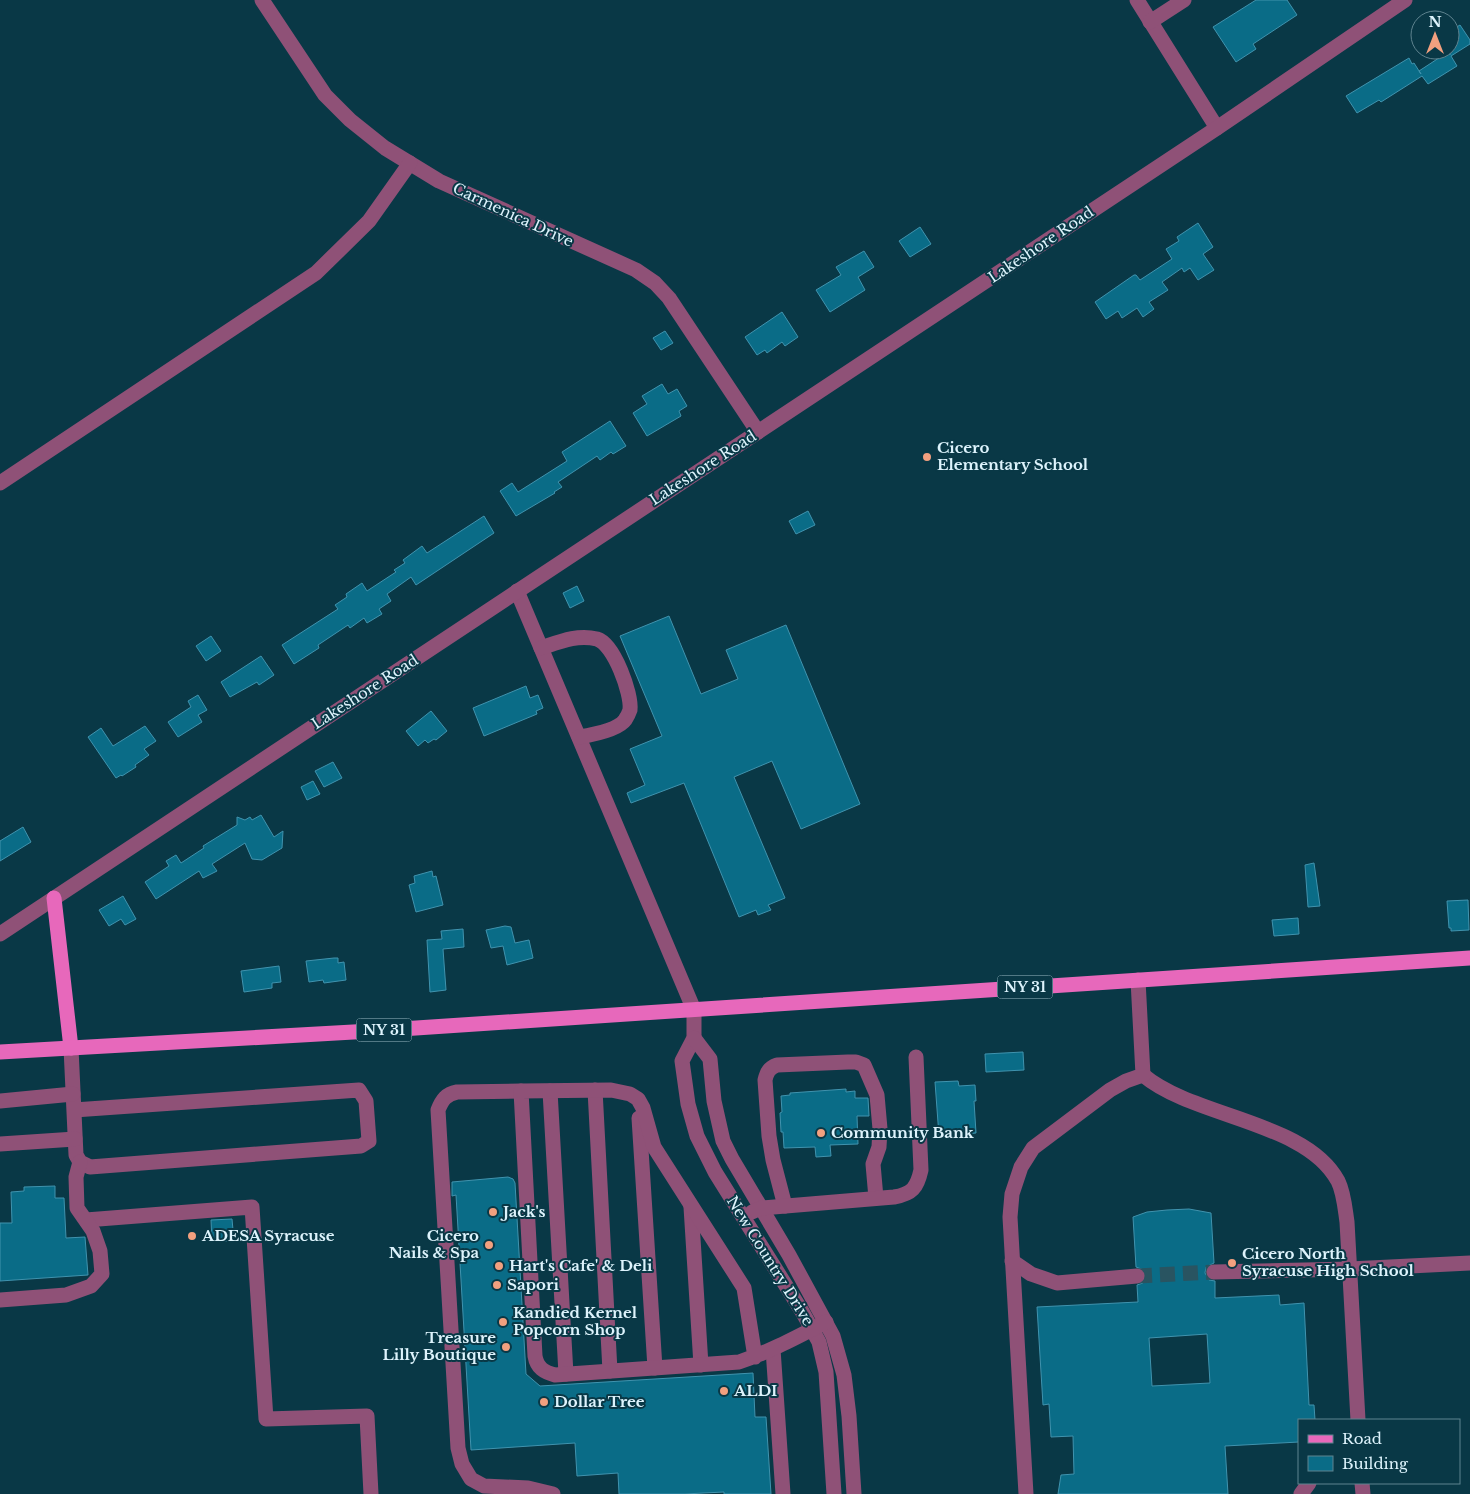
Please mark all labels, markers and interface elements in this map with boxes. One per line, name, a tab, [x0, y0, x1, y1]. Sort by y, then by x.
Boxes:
north arrow	[1410, 10, 1460, 60]
text: N	[1428, 13, 1442, 31]
street label: Carmenica Drive	[450, 178, 577, 251]
street label: Lakeshore Road	[984, 202, 1097, 287]
street label: Lakeshore Road	[646, 426, 760, 509]
place label: Cicero Elementary School	[937, 438, 1089, 474]
marker: Cicero Elementary School	[921, 451, 933, 463]
street label: Lakeshore Road	[308, 650, 422, 733]
road number: NY 31	[998, 976, 1052, 999]
road number: NY 31	[356, 1018, 412, 1042]
place label: Community Bank	[831, 1123, 975, 1142]
marker: Community Bank	[815, 1127, 827, 1139]
street label: New Country Drive	[723, 1192, 818, 1329]
place label: Jack's	[500, 1202, 546, 1221]
marker: Jack's	[487, 1206, 499, 1218]
place label: ADESA Syracuse	[201, 1226, 335, 1245]
place label: Cicero Nails & Spa	[389, 1226, 479, 1262]
marker: ADESA Syracuse	[186, 1230, 198, 1242]
marker: Cicero Nails & Spa	[483, 1239, 495, 1251]
place label: Cicero North Syracuse High School	[1242, 1244, 1415, 1280]
place label: Hart's Cafe' & Deli	[509, 1256, 653, 1275]
marker: Cicero North Syracuse High School	[1226, 1257, 1238, 1269]
marker: Hart's Cafe' & Deli	[493, 1260, 505, 1272]
place label: Sapori	[507, 1275, 559, 1294]
marker: Sapori	[491, 1279, 503, 1291]
place label: Kandied Kernel Popcorn Shop	[513, 1303, 638, 1339]
marker: Kandied Kernel Popcorn Shop	[497, 1316, 509, 1328]
place label: Treasure Lilly Boutique	[382, 1328, 496, 1364]
marker: Treasure Lilly Boutique	[500, 1341, 512, 1353]
place label: ALDI	[733, 1381, 778, 1400]
marker: ALDI	[718, 1385, 730, 1397]
place label: Dollar Tree	[554, 1392, 645, 1411]
marker: Dollar Tree	[538, 1396, 550, 1408]
legend	[1298, 1419, 1460, 1484]
text: Road	[1342, 1429, 1382, 1448]
text: Building	[1342, 1454, 1409, 1473]

